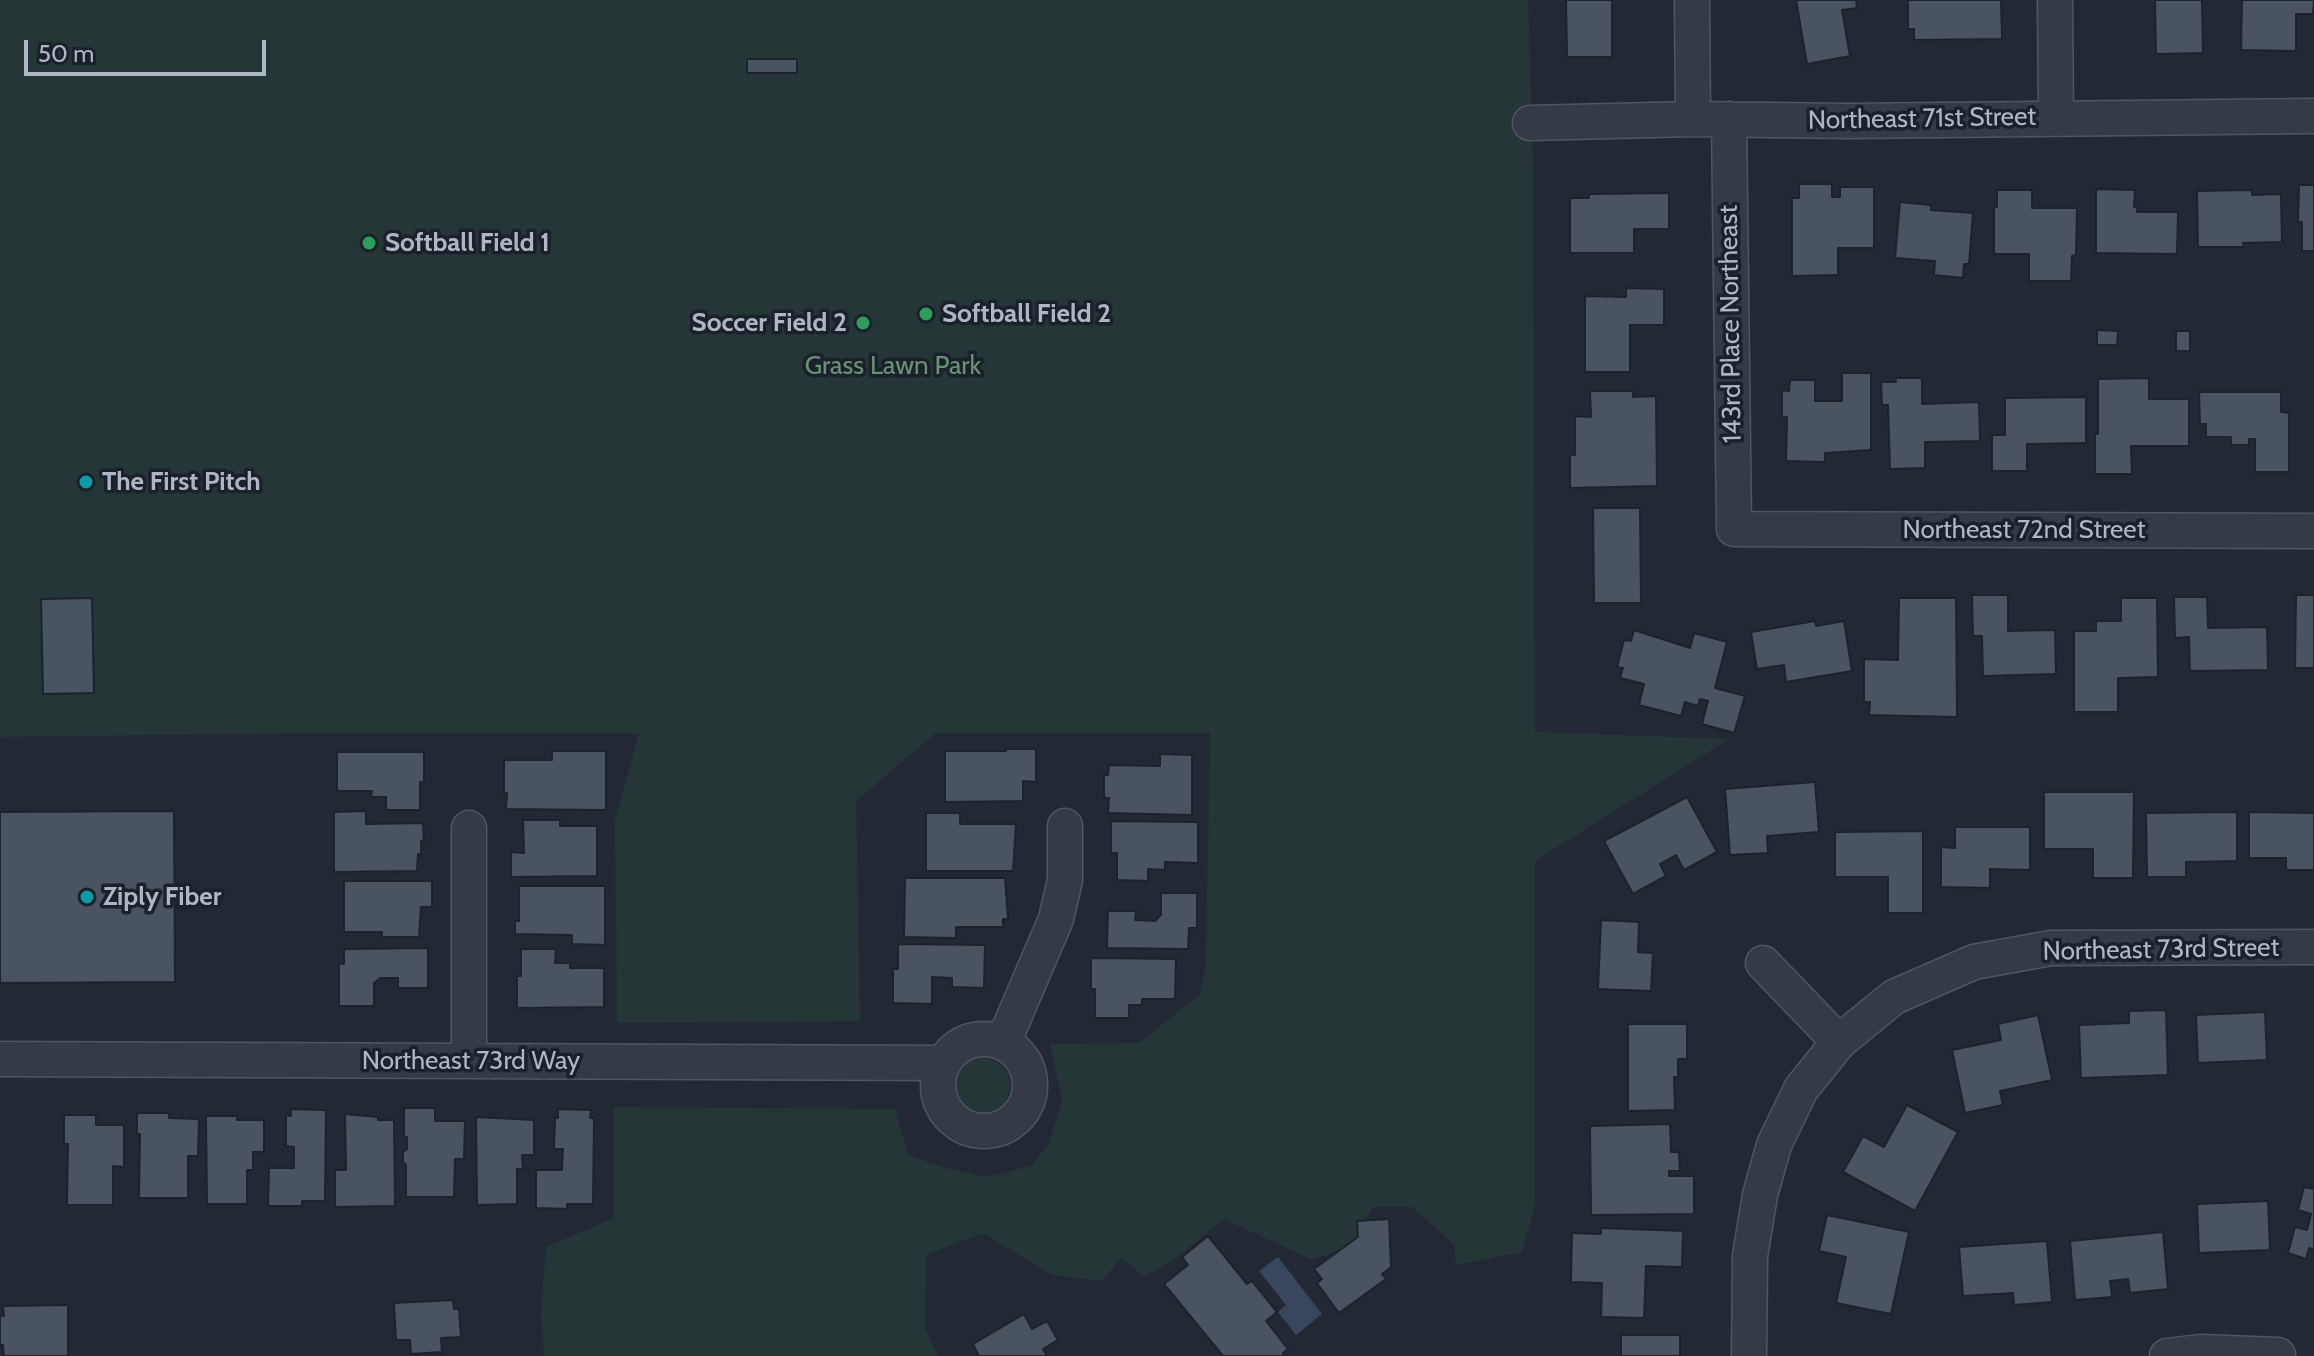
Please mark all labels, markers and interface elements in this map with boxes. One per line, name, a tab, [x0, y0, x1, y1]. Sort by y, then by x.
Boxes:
scale bar	[28, 24, 270, 74]
text: 50 m	[38, 39, 94, 68]
street label: Northeast 71st Street	[1808, 101, 2036, 137]
street label: 143rd Place Northeast	[1713, 204, 1749, 444]
place label: Softball Field 1	[385, 227, 550, 259]
marker: Softball Field 1	[360, 234, 378, 252]
place label: Softball Field 2	[942, 298, 1111, 330]
marker: Softball Field 2	[917, 305, 935, 323]
place label: Soccer Field 2	[692, 307, 847, 339]
marker: Soccer Field 2	[854, 314, 872, 332]
park label: Grass Lawn Park	[805, 350, 981, 382]
place label: The First Pitch	[102, 466, 261, 498]
marker: The First Pitch	[77, 473, 95, 491]
street label: Northeast 72nd Street	[1903, 514, 2145, 546]
place label: Ziply Fiber	[103, 881, 221, 913]
marker: Ziply Fiber	[78, 888, 96, 906]
street label: Northeast 73rd Street	[2042, 932, 2280, 968]
street label: Northeast 73rd Way	[362, 1045, 580, 1077]

